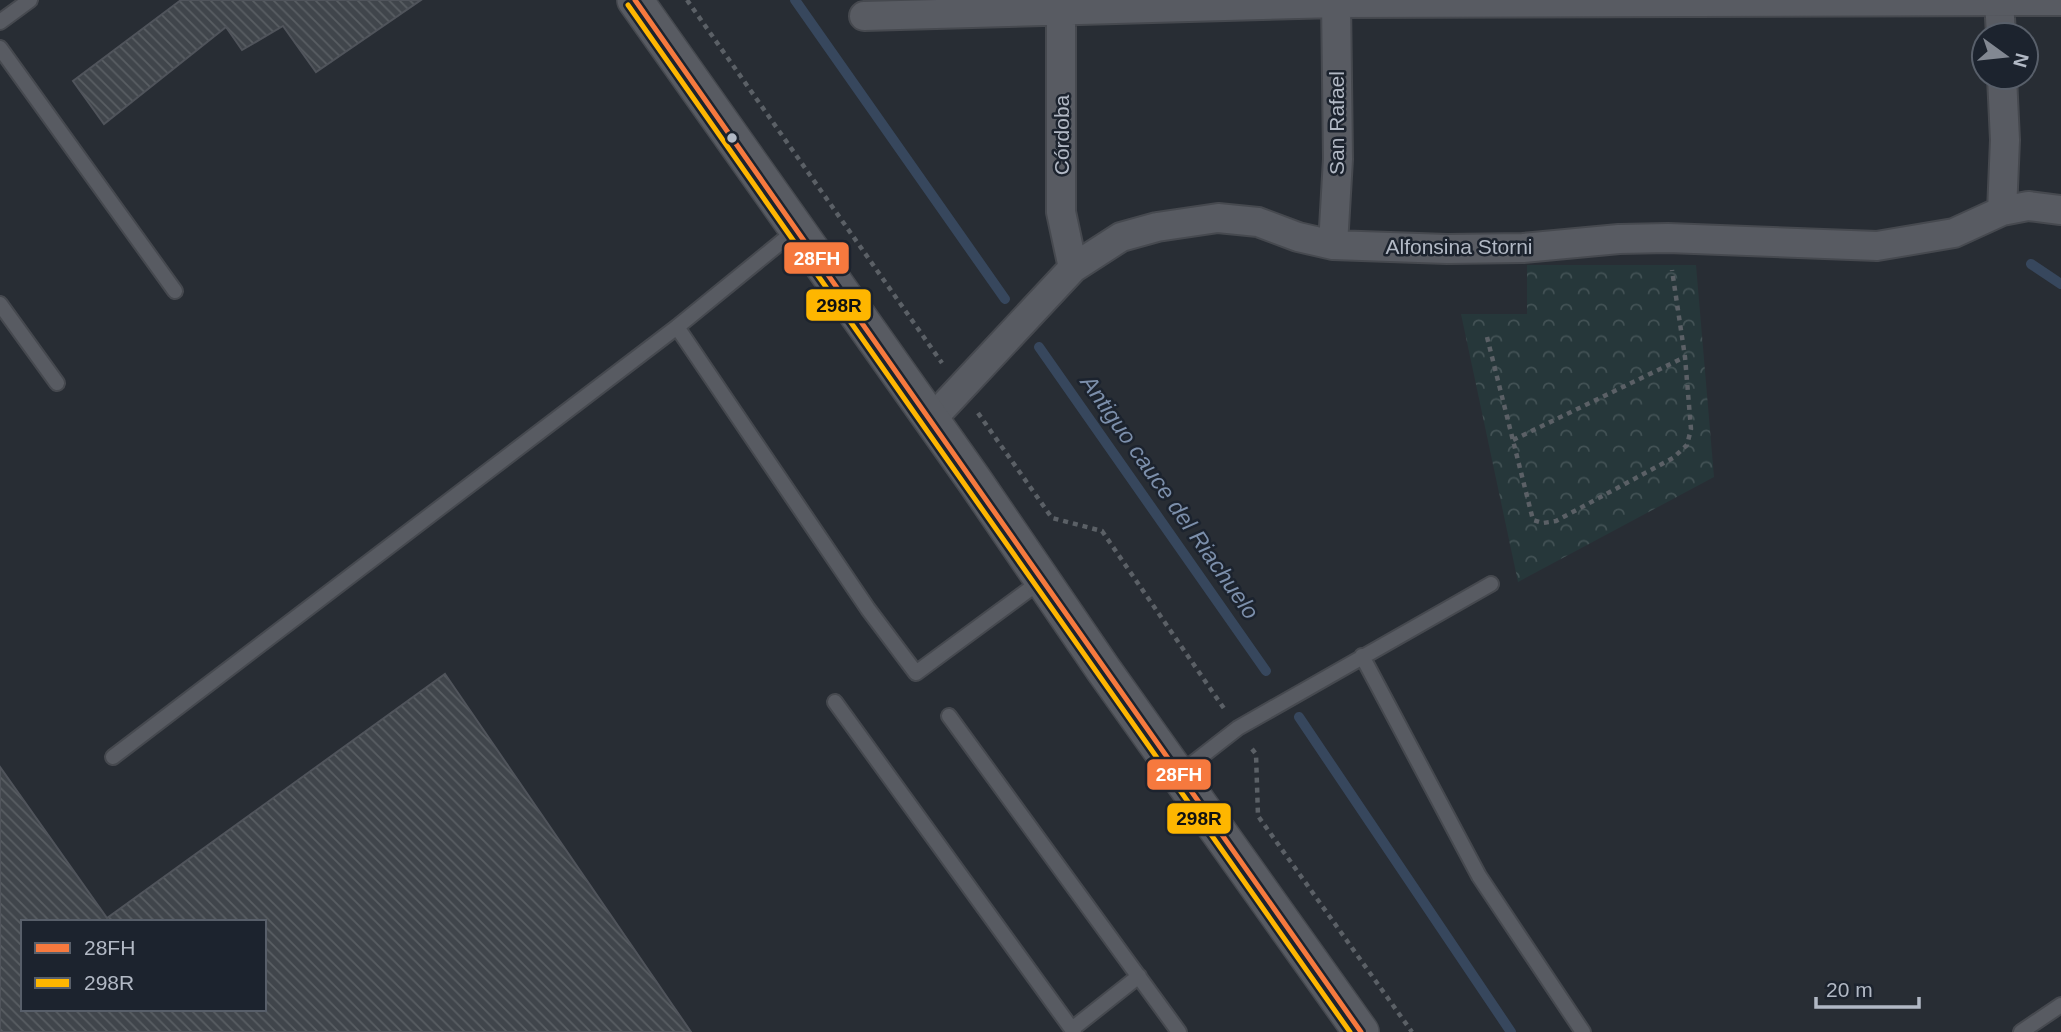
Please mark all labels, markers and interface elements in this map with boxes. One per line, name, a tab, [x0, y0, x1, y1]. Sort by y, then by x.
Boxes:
north arrow	[1970, 21, 2040, 91]
text: N	[2009, 51, 2033, 70]
street label: San Rafael	[1325, 71, 1348, 175]
street label: Córdoba	[1050, 94, 1073, 175]
unlabelled marker	[725, 131, 739, 145]
street label: Alfonsina Storni	[1385, 235, 1533, 258]
line badge: 28FH	[783, 241, 850, 275]
text: 28FH	[794, 248, 840, 269]
line badge: 298R	[805, 288, 872, 322]
text: 298R	[816, 295, 862, 316]
water label: Antiguo cauce del Riachuelo	[1075, 368, 1264, 624]
line badge: 28FH	[1146, 758, 1212, 791]
text: 28FH	[1156, 764, 1202, 785]
line badge: 298R	[1166, 802, 1232, 835]
text: 298R	[1176, 808, 1222, 829]
legend	[21, 920, 266, 1011]
text: 28FH	[84, 936, 135, 959]
scale bar	[1816, 965, 1919, 1009]
text: 298R	[84, 971, 134, 994]
text: 20 m	[1826, 978, 1873, 1001]

